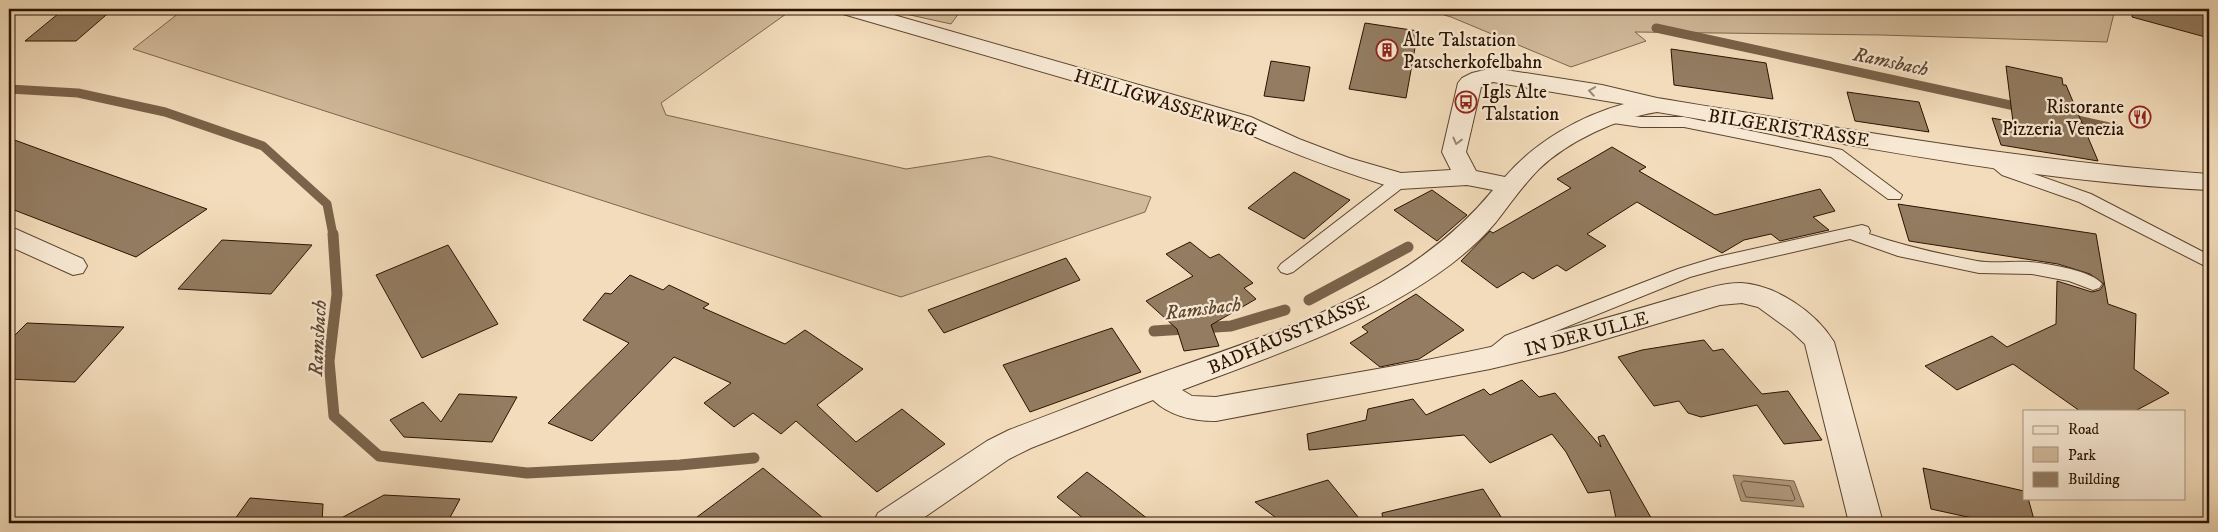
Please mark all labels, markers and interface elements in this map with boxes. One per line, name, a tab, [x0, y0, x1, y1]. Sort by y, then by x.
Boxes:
place label: Alte Talstation Patscherkofelbahn	[1403, 29, 1542, 74]
building icon: Alte Talstation Patscherkofelbahn	[1375, 38, 1399, 62]
water label: Ramsbach	[1850, 42, 1931, 83]
street label: HEILIGWASSERWEG	[1071, 65, 1260, 142]
place label: Igls Alte Talstation	[1482, 81, 1559, 126]
one-way arrow	[1588, 86, 1597, 96]
bus stop icon: Igls Alte Talstation	[1454, 90, 1478, 114]
place label: Ristorante Pizzeria Venezia	[2002, 96, 2124, 141]
street label: BILGERISTRASSE	[1706, 104, 1871, 153]
restaurant icon: Ristorante Pizzeria Venezia	[2128, 105, 2152, 129]
one-way arrow	[1452, 136, 1462, 144]
street label: BADHAUSSTRASSE	[1205, 291, 1373, 380]
water label: Ramsbach	[1163, 292, 1243, 327]
water label: Ramsbach	[304, 299, 333, 378]
street label: IN DER ULLE	[1522, 307, 1651, 362]
legend	[2023, 410, 2186, 500]
text: Road	[2068, 420, 2100, 439]
text: Park	[2068, 446, 2097, 465]
text: Building	[2068, 470, 2120, 489]

